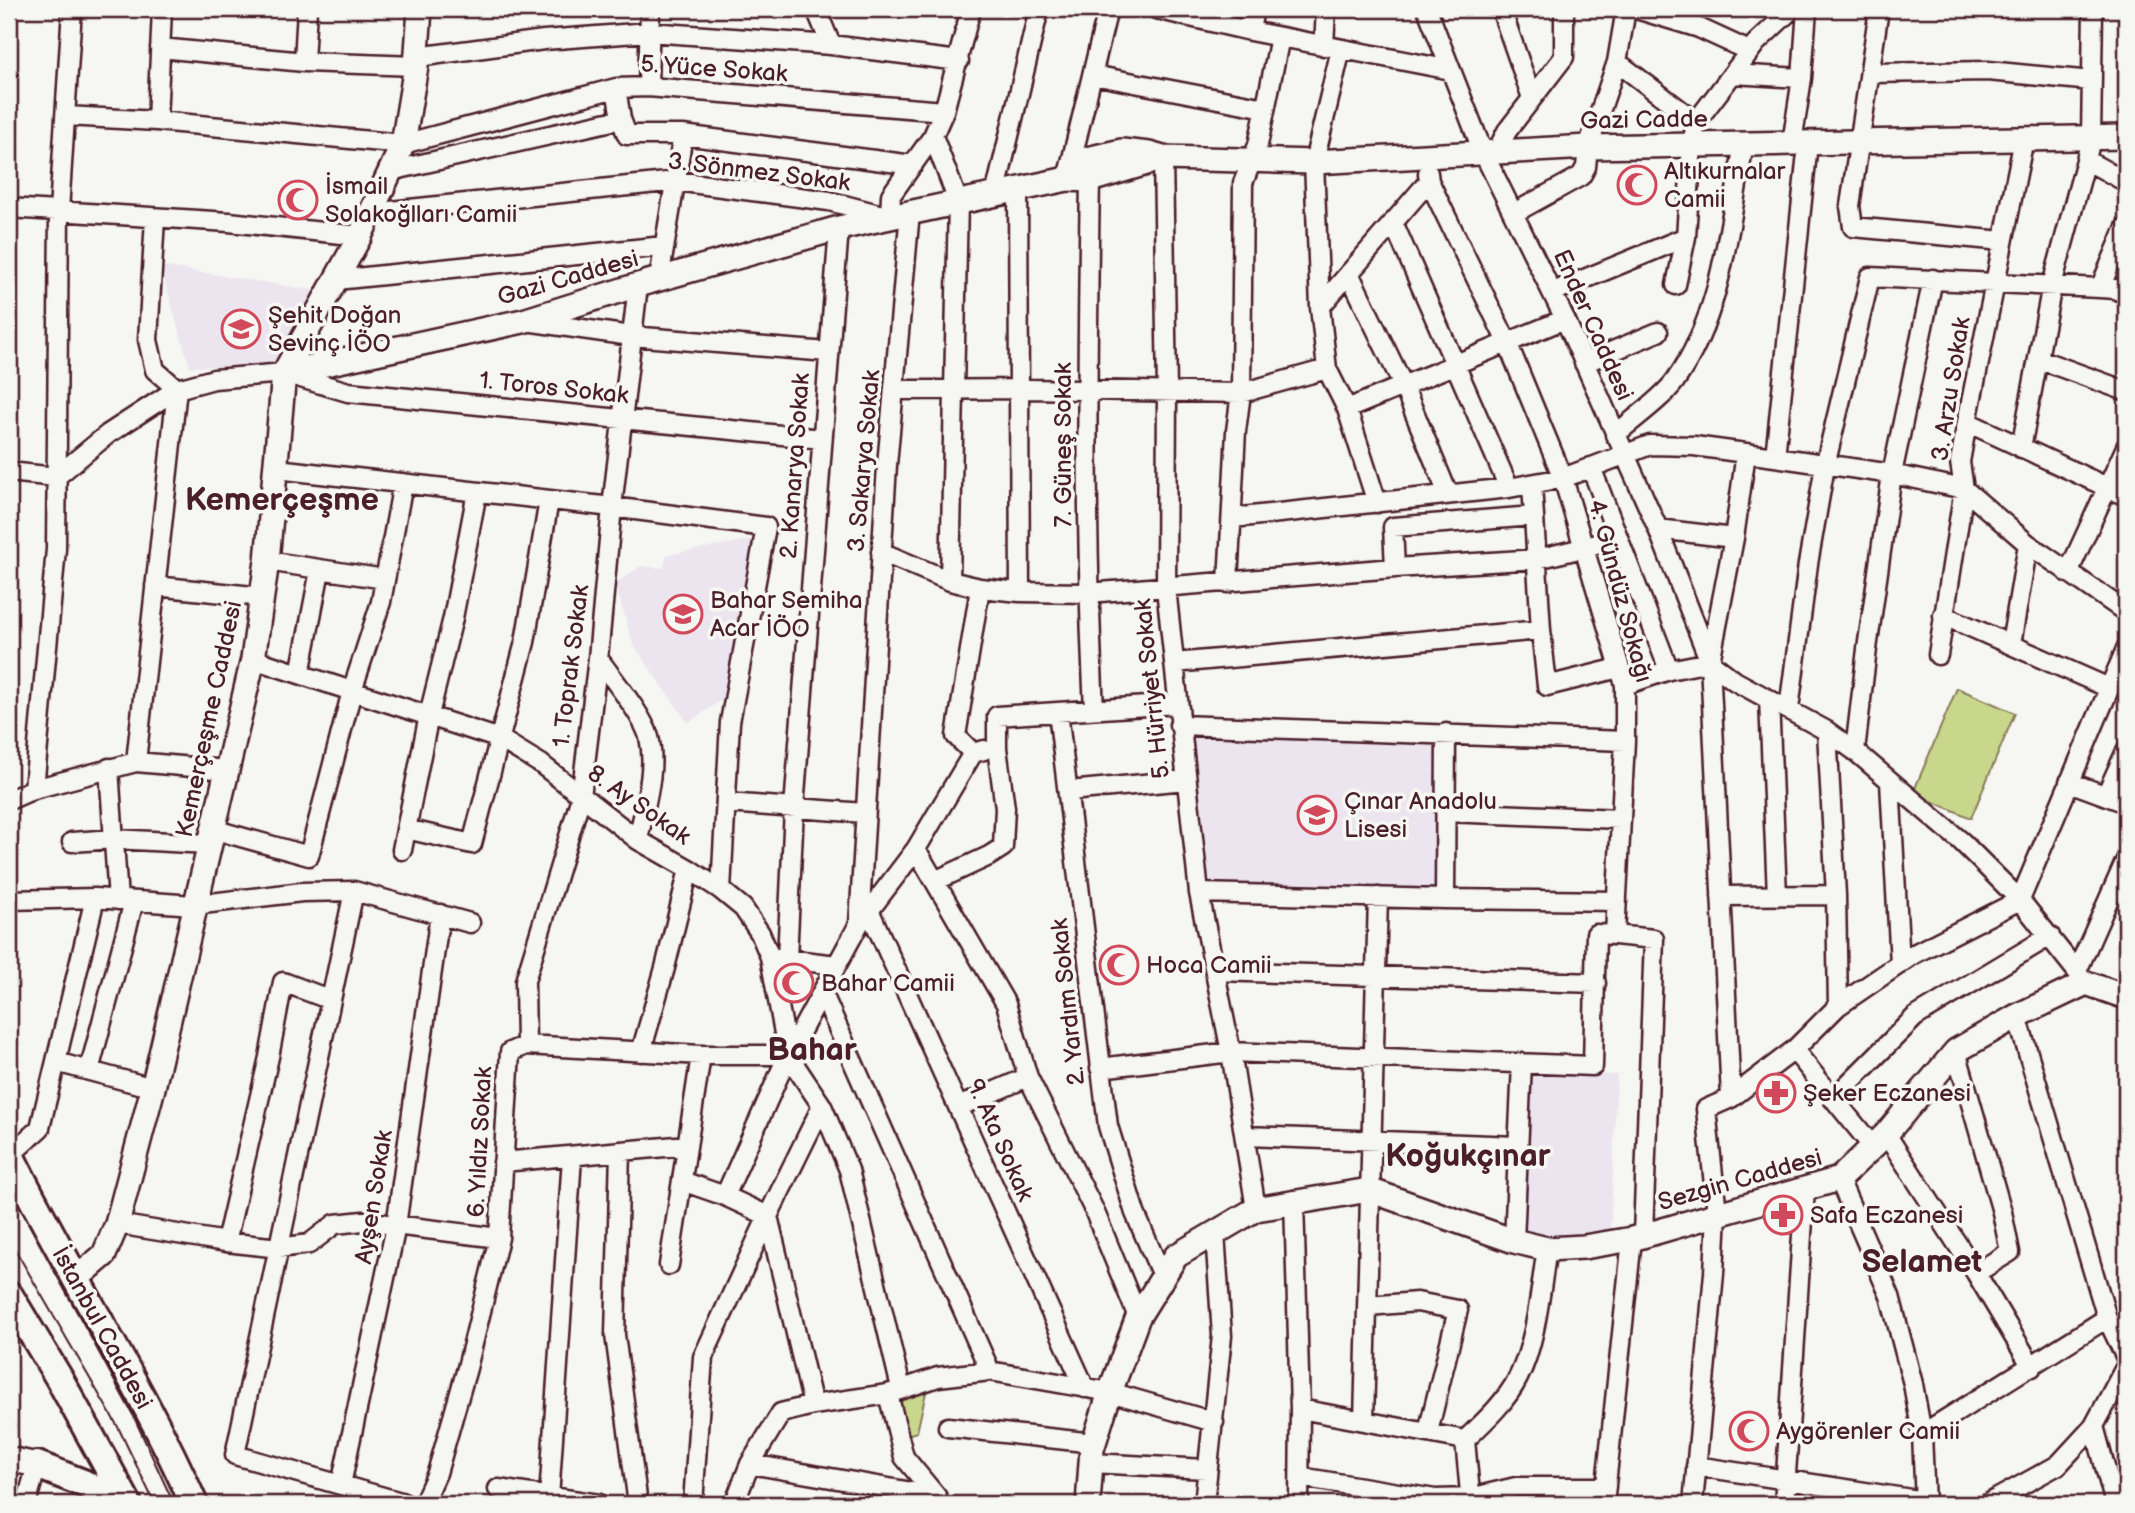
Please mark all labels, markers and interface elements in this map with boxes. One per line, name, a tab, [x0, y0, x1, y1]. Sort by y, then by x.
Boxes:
street label: 5. Yüce Sokak	[639, 49, 789, 89]
street label: Gazi Cadde	[1580, 104, 1708, 136]
street label: 3. Sönmez Sokak	[666, 146, 852, 198]
place label: Altıkurnalar Camii	[1664, 157, 1786, 214]
mosque icon: Altıkurnalar Camii	[1616, 164, 1658, 206]
place label: İsmail Solakoğlları Camii	[325, 172, 517, 229]
mosque icon: İsmail Solakoğlları Camii	[277, 179, 319, 221]
street label: Gazi Caddesi	[494, 244, 642, 312]
street label: Ender Caddesi	[1547, 245, 1639, 405]
place label: Şehit Doğan Sevinç İÖO	[268, 301, 401, 358]
school or university icon: Şehit Doğan Sevinç İÖO	[220, 308, 262, 350]
street label: 3. Arzu Sokak	[1925, 315, 1977, 463]
street label: 7. Güneş Sokak	[1049, 362, 1078, 527]
street label: 1. Toros Sokak	[478, 366, 630, 410]
street label: 3. Sakarya Sokak	[842, 368, 886, 553]
street label: 2. Kanarya Sokak	[774, 372, 816, 560]
district label: Kemerçeşme	[185, 481, 379, 520]
street label: 4. Gündüz Sokağı	[1582, 496, 1658, 686]
street label: 1. Toprak Sokak	[547, 583, 595, 749]
place label: Bahar Semiha Acar İÖO	[710, 586, 863, 643]
school or university icon: Bahar Semiha Acar İÖO	[662, 593, 704, 635]
street label: 5. Hürriyet Sokak	[1128, 597, 1176, 780]
street label: Kemerçeşme Caddesi	[170, 598, 248, 840]
street label: 8. Ay Sokak	[582, 759, 696, 851]
place label: Çınar Anadolu Lisesi	[1344, 787, 1497, 844]
school or university icon: Çınar Anadolu Lisesi	[1296, 794, 1338, 836]
street label: 2. Yardım Sokak	[1045, 917, 1091, 1087]
mosque icon: Hoca Camii	[1098, 944, 1140, 986]
place label: Hoca Camii	[1146, 951, 1272, 980]
mosque icon: Bahar Camii	[773, 962, 815, 1004]
place label: Bahar Camii	[821, 969, 955, 998]
district label: Bahar	[767, 1031, 857, 1070]
street label: 6. Yıldız Sokak	[462, 1066, 498, 1218]
pharmacy icon: Şeker Eczanesi	[1755, 1072, 1797, 1114]
street label: 9. Ata Sokak	[960, 1074, 1040, 1206]
place label: Şeker Eczanesi	[1803, 1079, 1971, 1108]
street label: Ayşen Sokak	[349, 1128, 399, 1266]
district label: Koğukçınar	[1385, 1137, 1551, 1176]
street label: Sezgin Caddesi	[1655, 1143, 1825, 1217]
pharmacy icon: Safa Eczanesi	[1762, 1194, 1804, 1236]
place label: Safa Eczanesi	[1810, 1201, 1963, 1230]
street label: İstanbul Caddesi	[45, 1242, 159, 1414]
district label: Selamet	[1862, 1243, 1983, 1282]
mosque icon: Aygörenler Camii	[1728, 1410, 1770, 1452]
place label: Aygörenler Camii	[1776, 1417, 1960, 1446]

